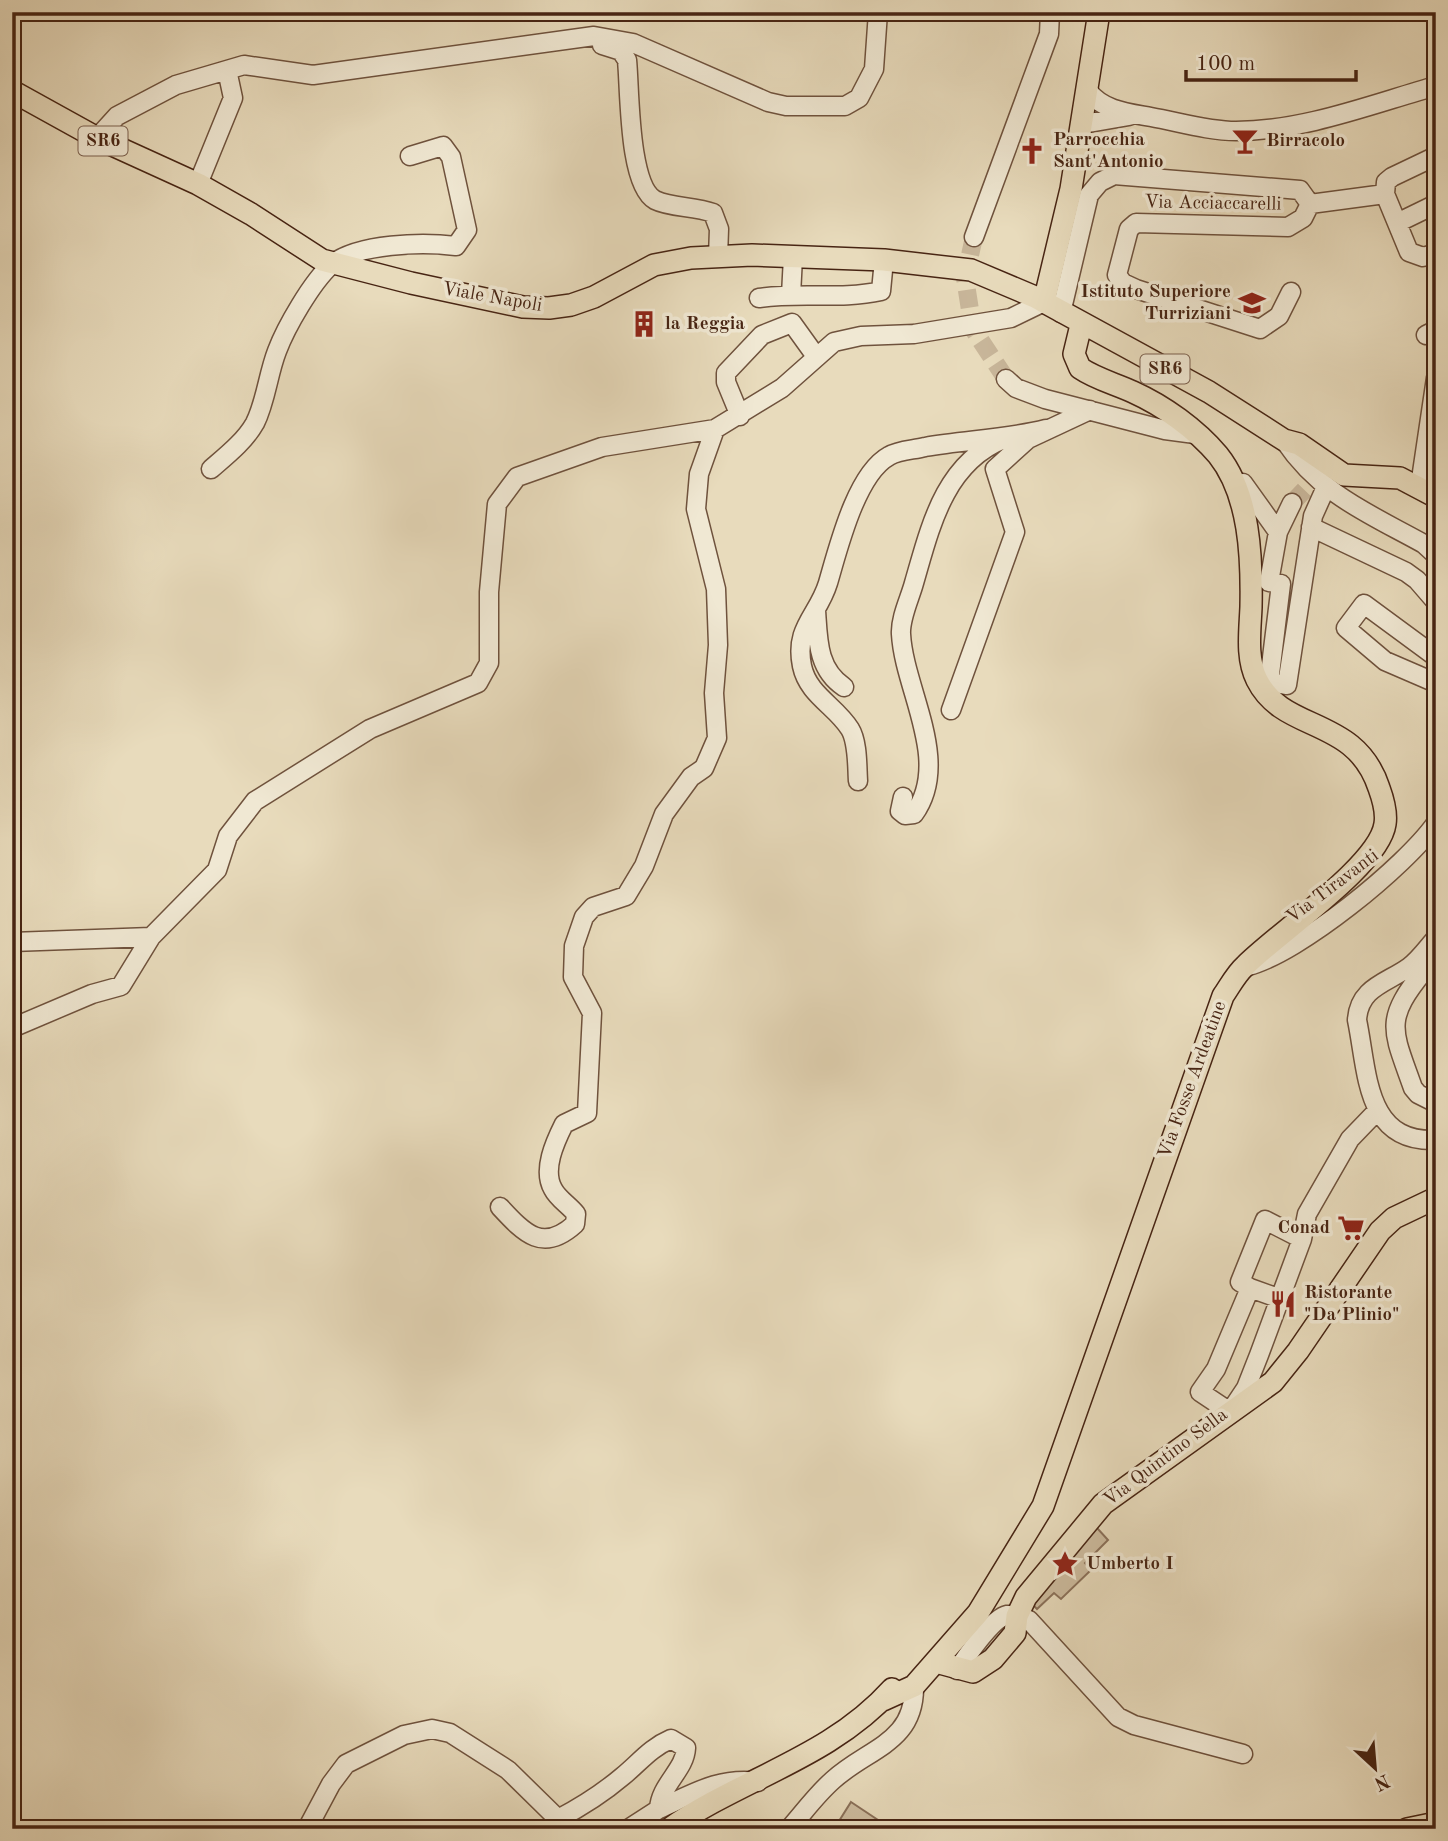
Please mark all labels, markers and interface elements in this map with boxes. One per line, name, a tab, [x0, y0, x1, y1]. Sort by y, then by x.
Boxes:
scale bar	[1186, 38, 1355, 82]
text: 100 m	[1196, 54, 1255, 75]
road number: SR6	[78, 126, 128, 156]
bar icon: Birracolo	[1230, 126, 1260, 156]
place label: Parrocchia Sant'Antonio	[1053, 131, 1164, 172]
place label: Birracolo	[1266, 132, 1345, 151]
church icon: Parrocchia Sant'Antonio	[1017, 136, 1047, 166]
street label: Via Acciaccarelli	[1144, 193, 1282, 215]
street label: Viale Napoli	[441, 280, 543, 316]
place label: Istituto Superiore Turriziani	[1081, 283, 1231, 324]
school or university icon: Istituto Superiore Turriziani	[1237, 288, 1267, 318]
building icon: la Reggia	[629, 309, 659, 339]
place label: la Reggia	[665, 315, 745, 334]
road number: SR6	[1140, 354, 1190, 384]
street label: Via Tiravanti	[1283, 846, 1383, 928]
street label: Via Fosse Ardeatine	[1156, 999, 1230, 1161]
supermarket icon: Conad	[1336, 1213, 1366, 1243]
place label: Conad	[1277, 1219, 1330, 1238]
place label: Ristorante "Da Plinio"	[1304, 1284, 1399, 1325]
restaurant icon: Ristorante "Da Plinio"	[1268, 1289, 1298, 1319]
street label: Via Quintino Sella	[1101, 1405, 1232, 1511]
place icon: Umberto I	[1050, 1549, 1080, 1579]
place label: Umberto I	[1086, 1555, 1174, 1574]
north arrow	[1340, 1732, 1410, 1802]
text: N	[1370, 1769, 1392, 1793]

